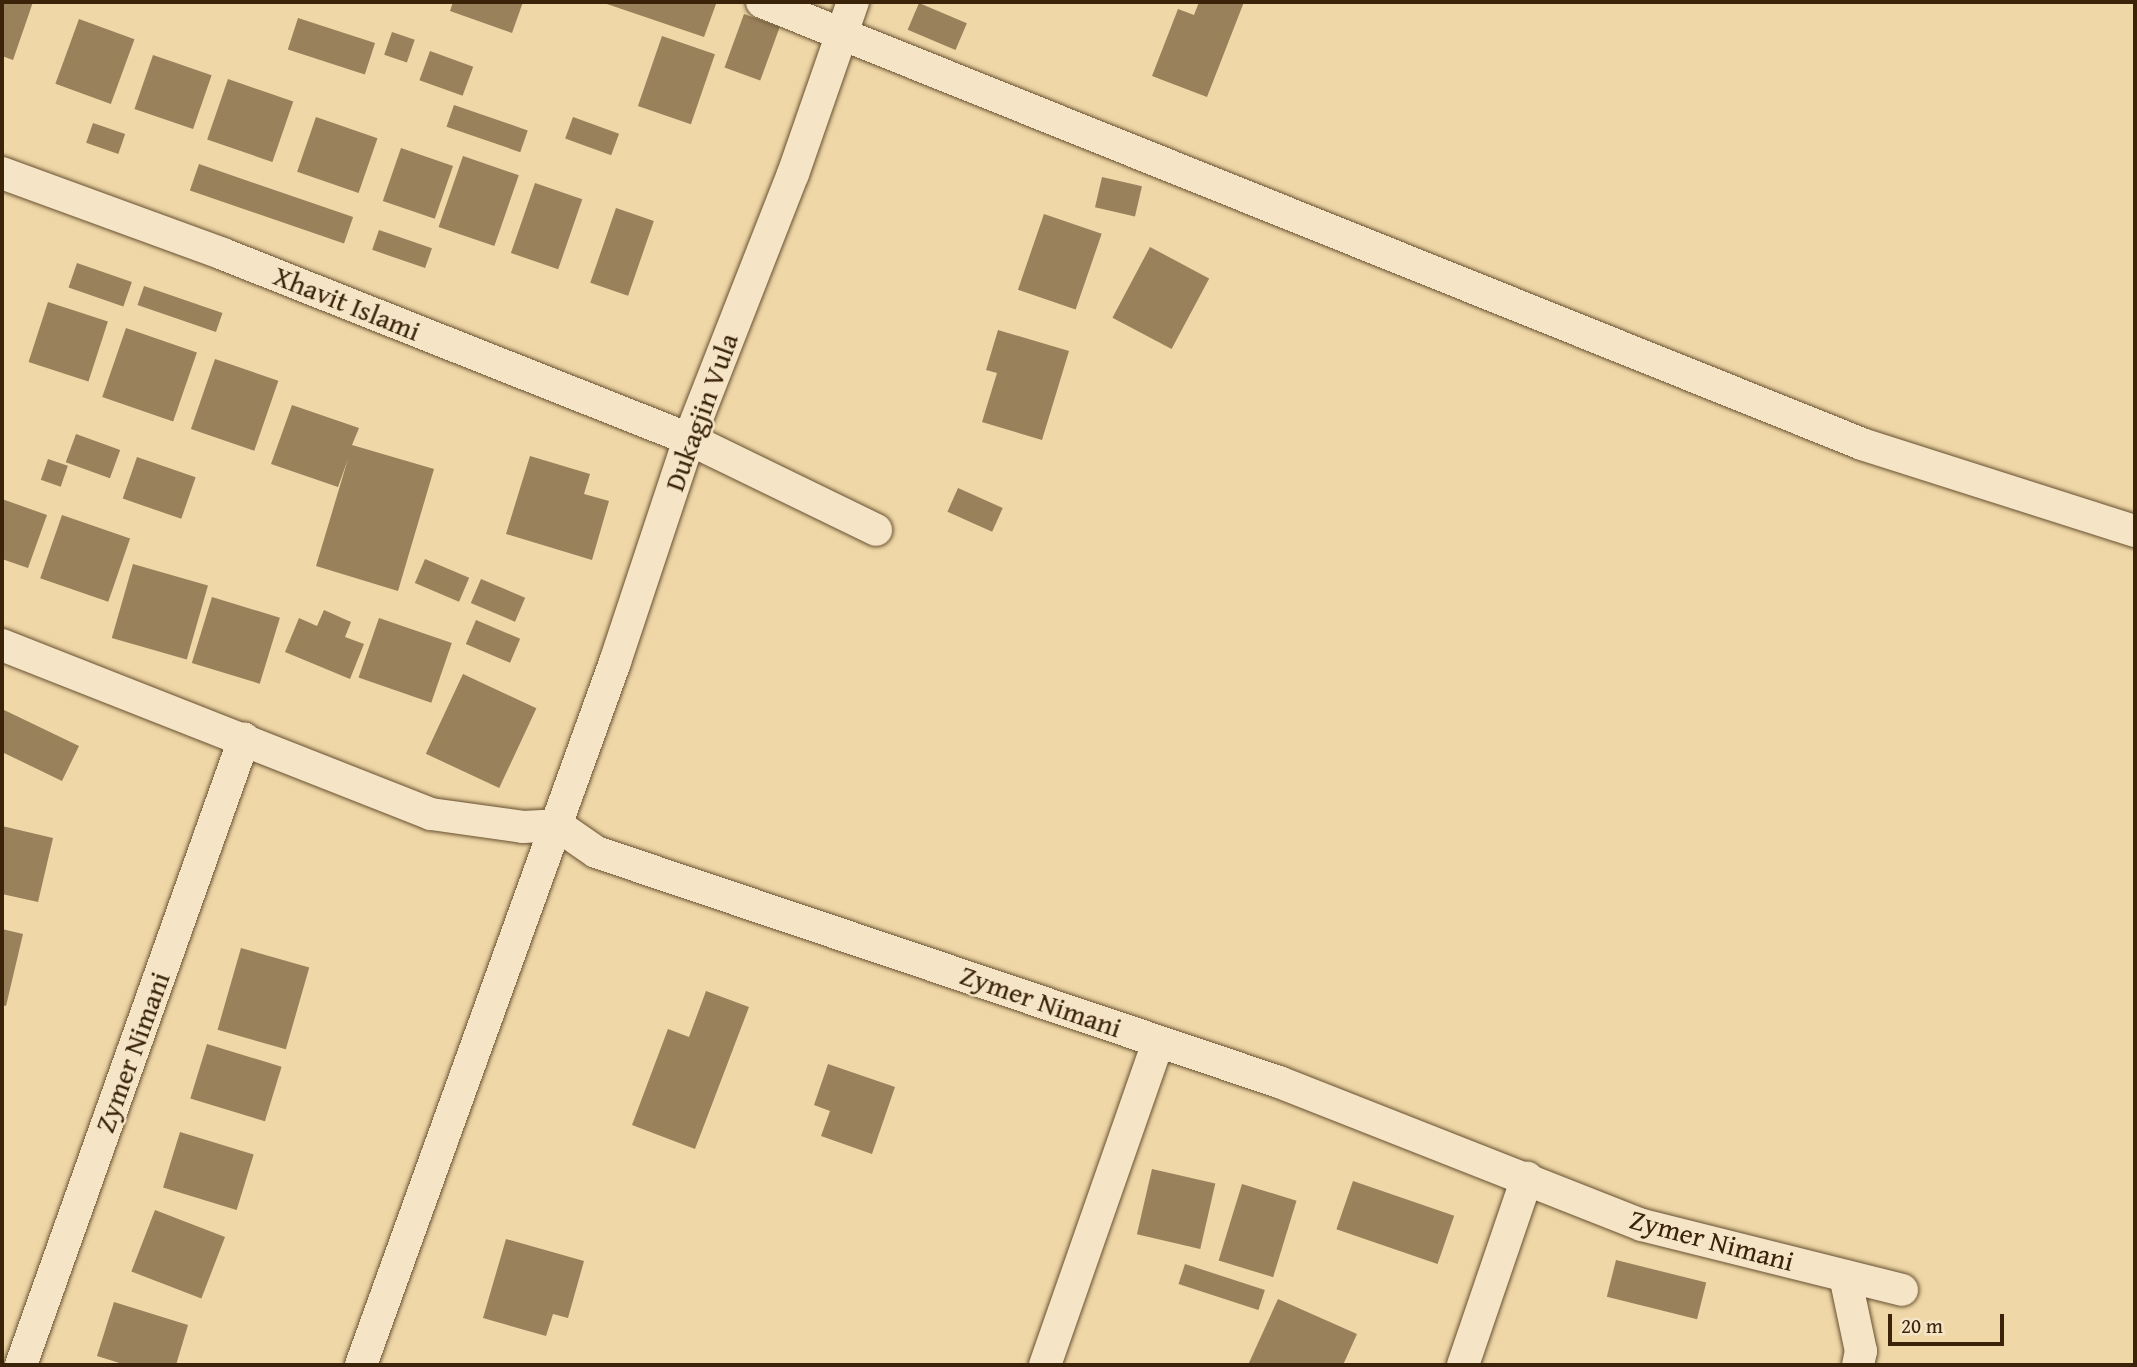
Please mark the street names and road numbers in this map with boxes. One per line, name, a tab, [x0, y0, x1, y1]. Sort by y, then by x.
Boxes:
street label: Xhavit Islami	[269, 258, 425, 348]
street label: Dukagjin Vula	[657, 329, 745, 495]
street label: Zymer Nimani	[956, 958, 1126, 1044]
street label: Zymer Nimani	[87, 967, 177, 1137]
street label: Zymer Nimani	[1626, 1202, 1798, 1278]

